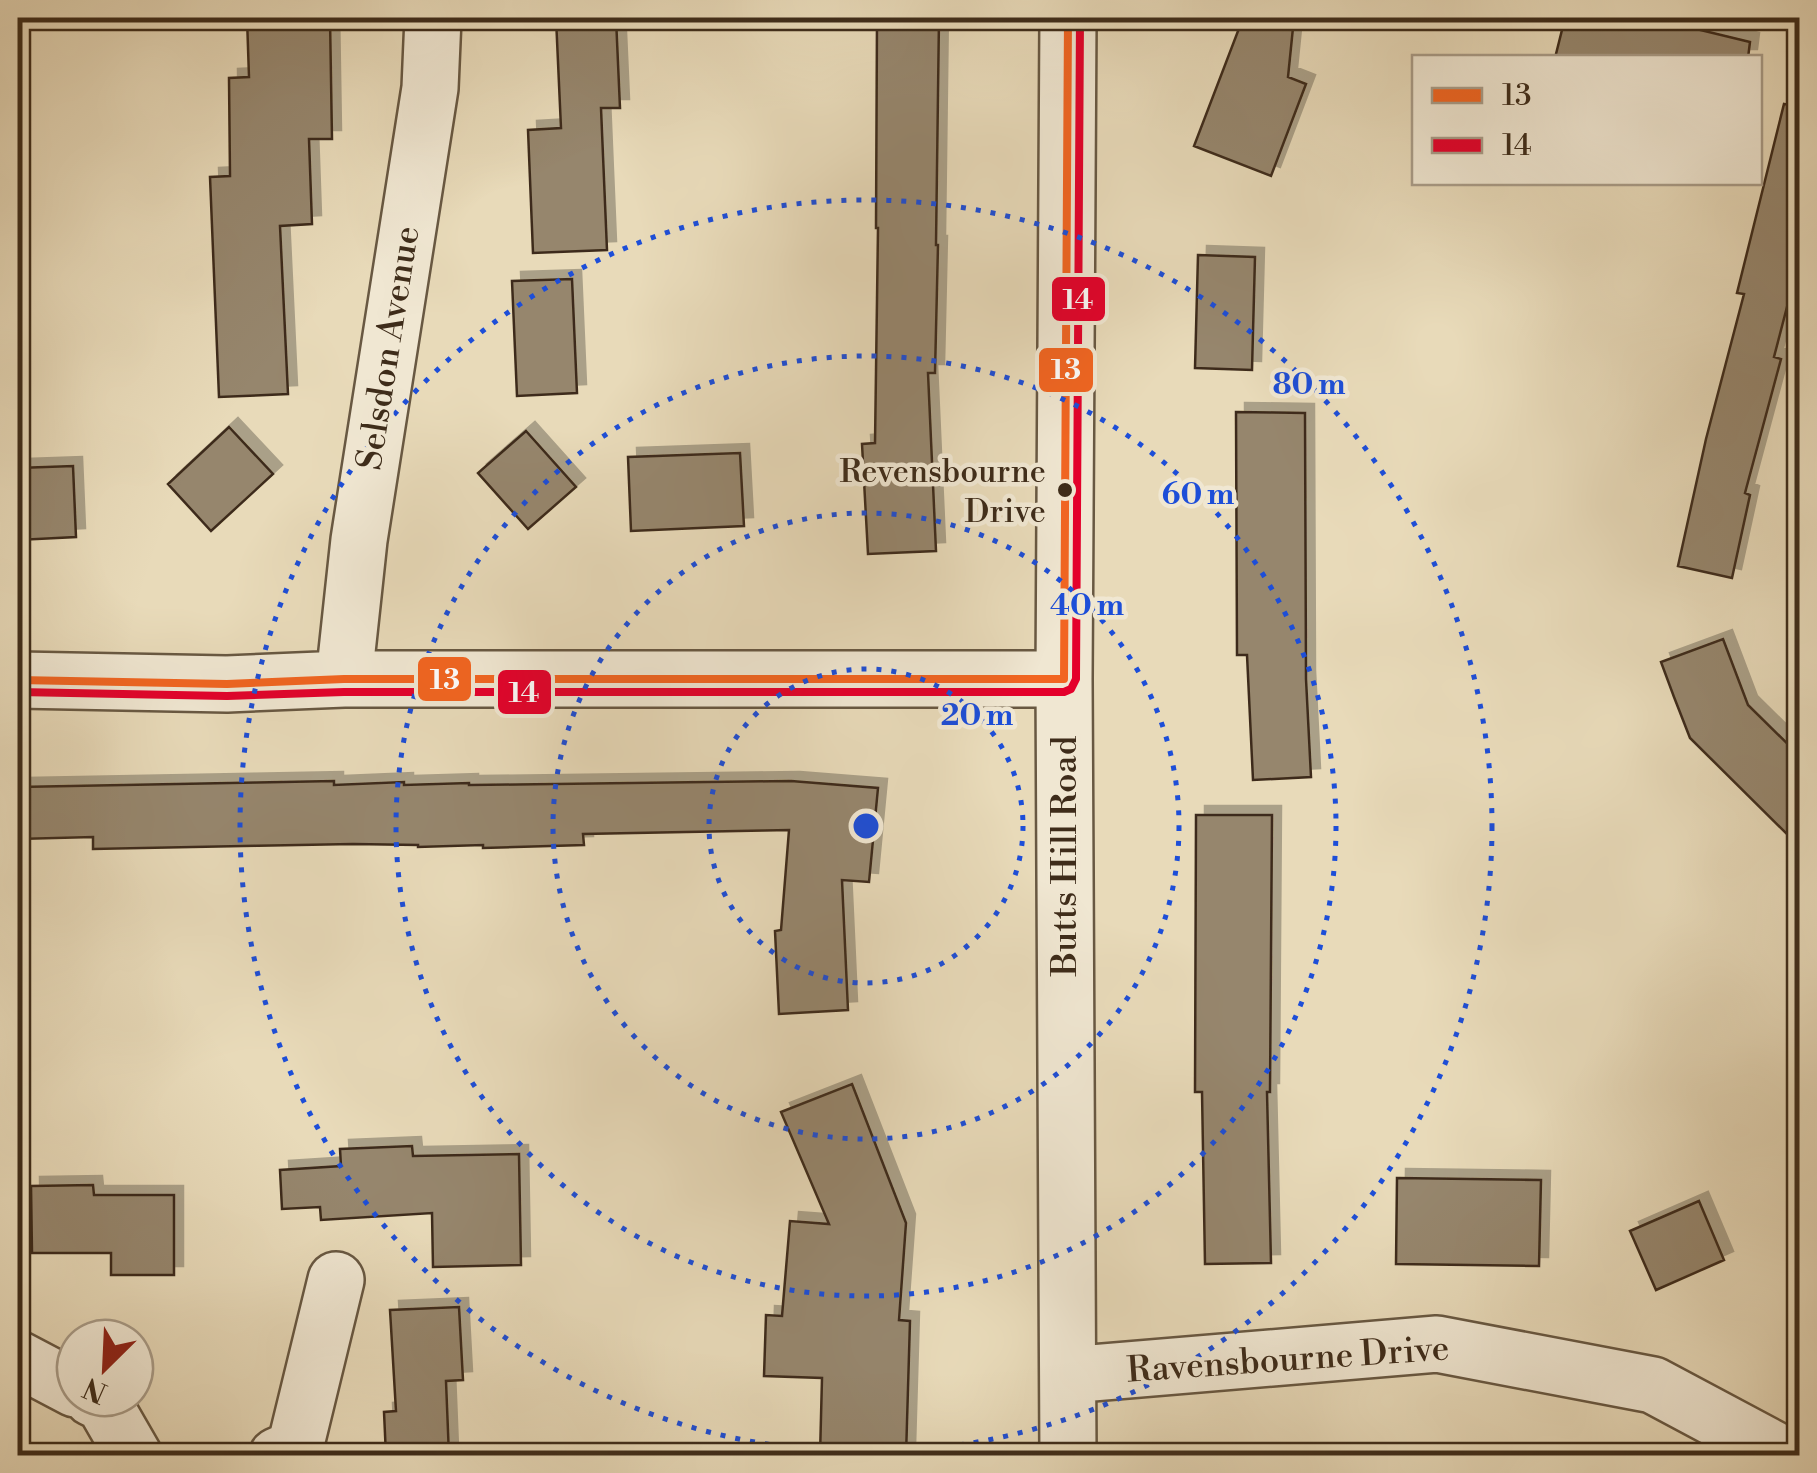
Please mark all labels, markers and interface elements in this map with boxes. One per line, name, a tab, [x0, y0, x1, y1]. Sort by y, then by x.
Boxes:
legend	[1412, 55, 1762, 185]
text: 13	[1502, 77, 1532, 115]
text: 14	[1502, 127, 1532, 165]
street label: Selsdon Avenue	[348, 223, 430, 473]
line badge: 14	[1050, 275, 1107, 323]
text: 14	[1063, 283, 1093, 318]
line badge: 13	[1037, 346, 1095, 394]
text: 13	[1051, 353, 1081, 388]
text: 80 m	[1272, 366, 1346, 404]
place label: Revensbourne Drive	[839, 452, 1046, 532]
text: 60 m	[1162, 476, 1234, 514]
marker: Revensbourne Drive	[1055, 480, 1075, 500]
text: 40 m	[1050, 587, 1124, 625]
line badge: 13	[416, 655, 473, 703]
text: 13	[430, 663, 460, 698]
line badge: 14	[496, 668, 553, 716]
text: 14	[509, 676, 539, 711]
text: 20 m	[941, 697, 1013, 735]
street label: Butts Hill Road	[1044, 736, 1087, 977]
centre of rings	[848, 808, 884, 844]
north arrow	[55, 1318, 155, 1418]
street label: Ravensbourne Drive	[1125, 1327, 1451, 1393]
text: N	[78, 1369, 113, 1410]

